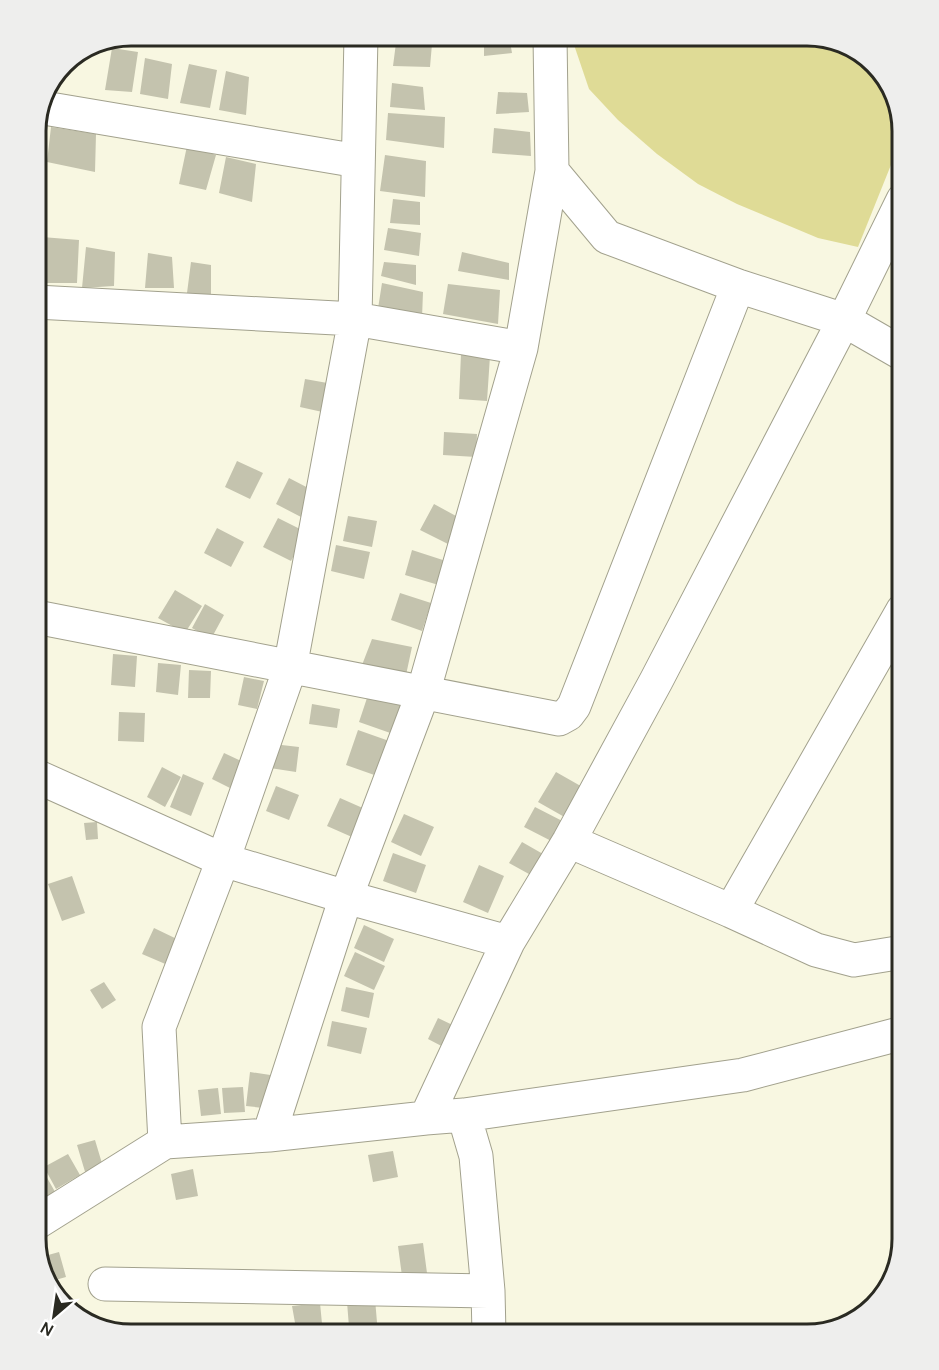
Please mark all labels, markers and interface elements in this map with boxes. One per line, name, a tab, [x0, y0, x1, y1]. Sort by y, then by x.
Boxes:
north arrow	[24, 1286, 84, 1346]
text: N	[36, 1317, 57, 1342]

